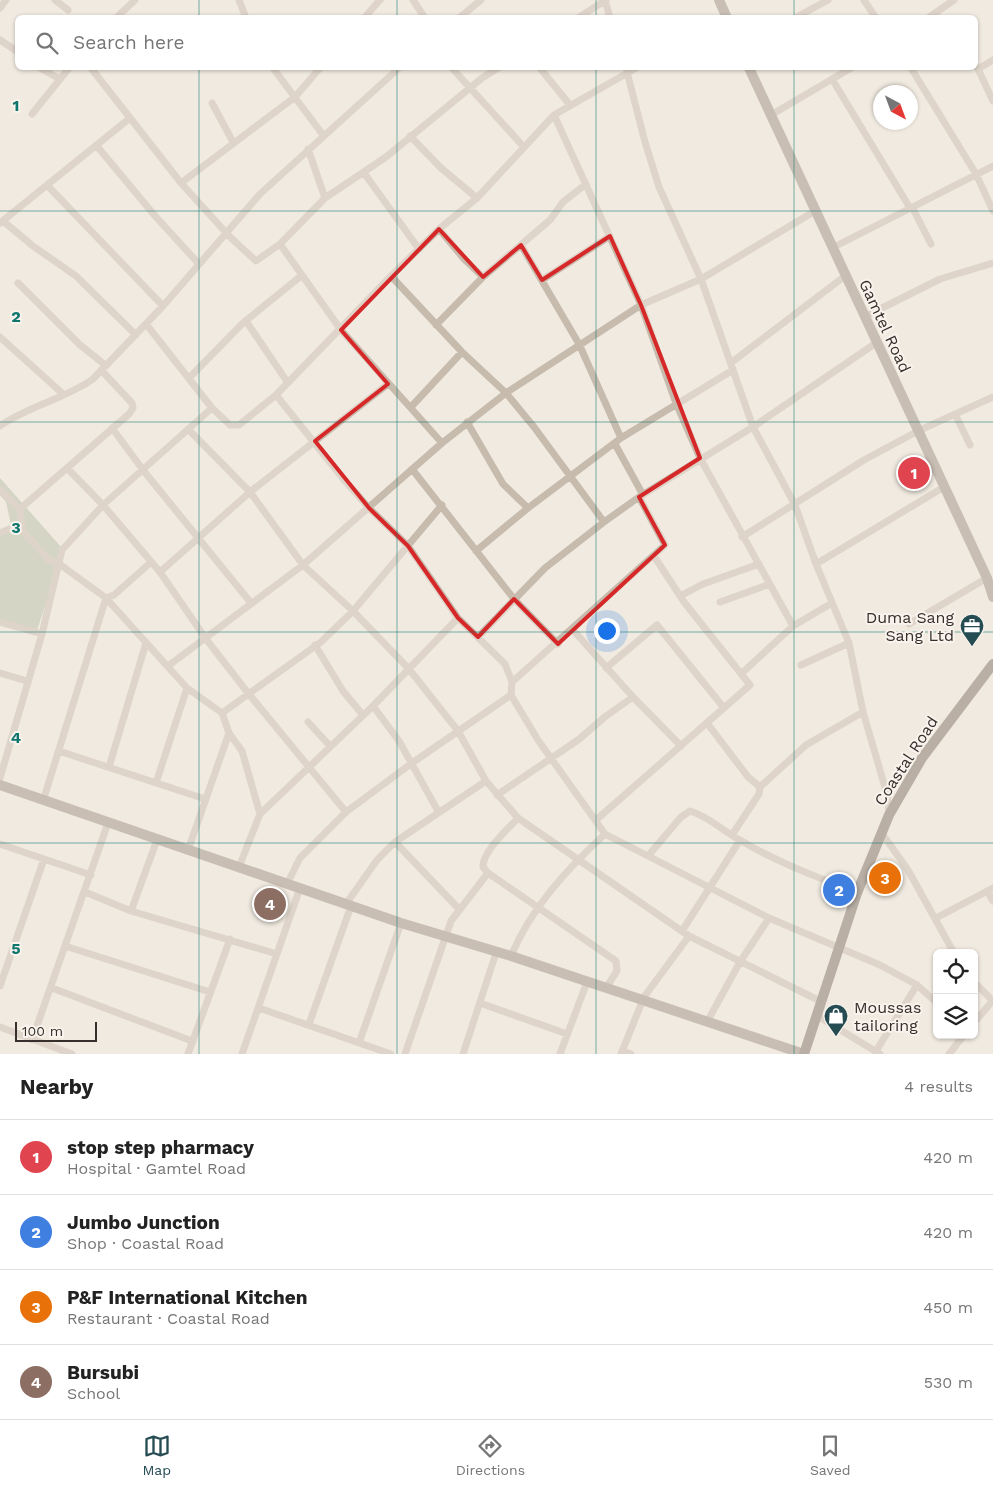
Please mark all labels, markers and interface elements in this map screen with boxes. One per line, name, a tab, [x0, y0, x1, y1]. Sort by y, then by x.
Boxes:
search box	[15, 15, 978, 70]
icon: search	[33, 29, 61, 57]
text: Search here	[73, 31, 184, 54]
north arrow	[873, 85, 918, 130]
text: 1	[13, 96, 19, 115]
street label: Gamtel Road	[855, 276, 915, 376]
text: 2	[11, 307, 21, 326]
pin: 1	[898, 454, 930, 492]
text: 3	[11, 518, 21, 537]
place label: Duma Sang Sang Ltd	[866, 608, 954, 645]
office icon: Duma Sang Sang Ltd	[959, 613, 985, 647]
your location	[594, 618, 620, 644]
street label: Coastal Road	[870, 713, 942, 809]
text: 4	[11, 728, 21, 747]
pin: 3	[869, 859, 901, 897]
pin: 2	[823, 871, 855, 909]
pin: 4	[254, 885, 286, 923]
text: 5	[11, 939, 21, 958]
map controls	[933, 949, 978, 1039]
button: locate	[933, 949, 978, 994]
button: layers	[933, 994, 978, 1039]
place label: Moussas tailoring	[854, 998, 921, 1035]
shop icon: Moussas tailoring	[823, 1003, 849, 1037]
scale bar	[15, 1019, 98, 1042]
text: 100 m	[22, 1023, 63, 1039]
text: Nearby	[20, 1074, 93, 1099]
text: 4 results	[904, 1077, 973, 1096]
text: stop step pharmacy	[67, 1136, 254, 1159]
text: 1	[33, 1148, 39, 1167]
text: 420 m	[923, 1148, 973, 1167]
text: Hospital · Gamtel Road	[67, 1159, 246, 1178]
text: Jumbo Junction	[67, 1211, 220, 1234]
text: 2	[31, 1223, 41, 1242]
text: 420 m	[923, 1223, 973, 1242]
text: Shop · Coastal Road	[67, 1234, 224, 1253]
text: P&F International Kitchen	[67, 1286, 308, 1309]
text: 3	[31, 1298, 41, 1317]
text: 450 m	[923, 1298, 973, 1317]
text: Restaurant · Coastal Road	[67, 1309, 270, 1328]
text: Bursubi	[67, 1361, 139, 1384]
text: 4	[31, 1373, 41, 1392]
text: 530 m	[924, 1373, 973, 1392]
text: School	[67, 1384, 120, 1403]
tab: Map	[142, 1432, 171, 1478]
tab: Directions	[456, 1432, 525, 1478]
tab: Saved	[810, 1432, 851, 1478]

